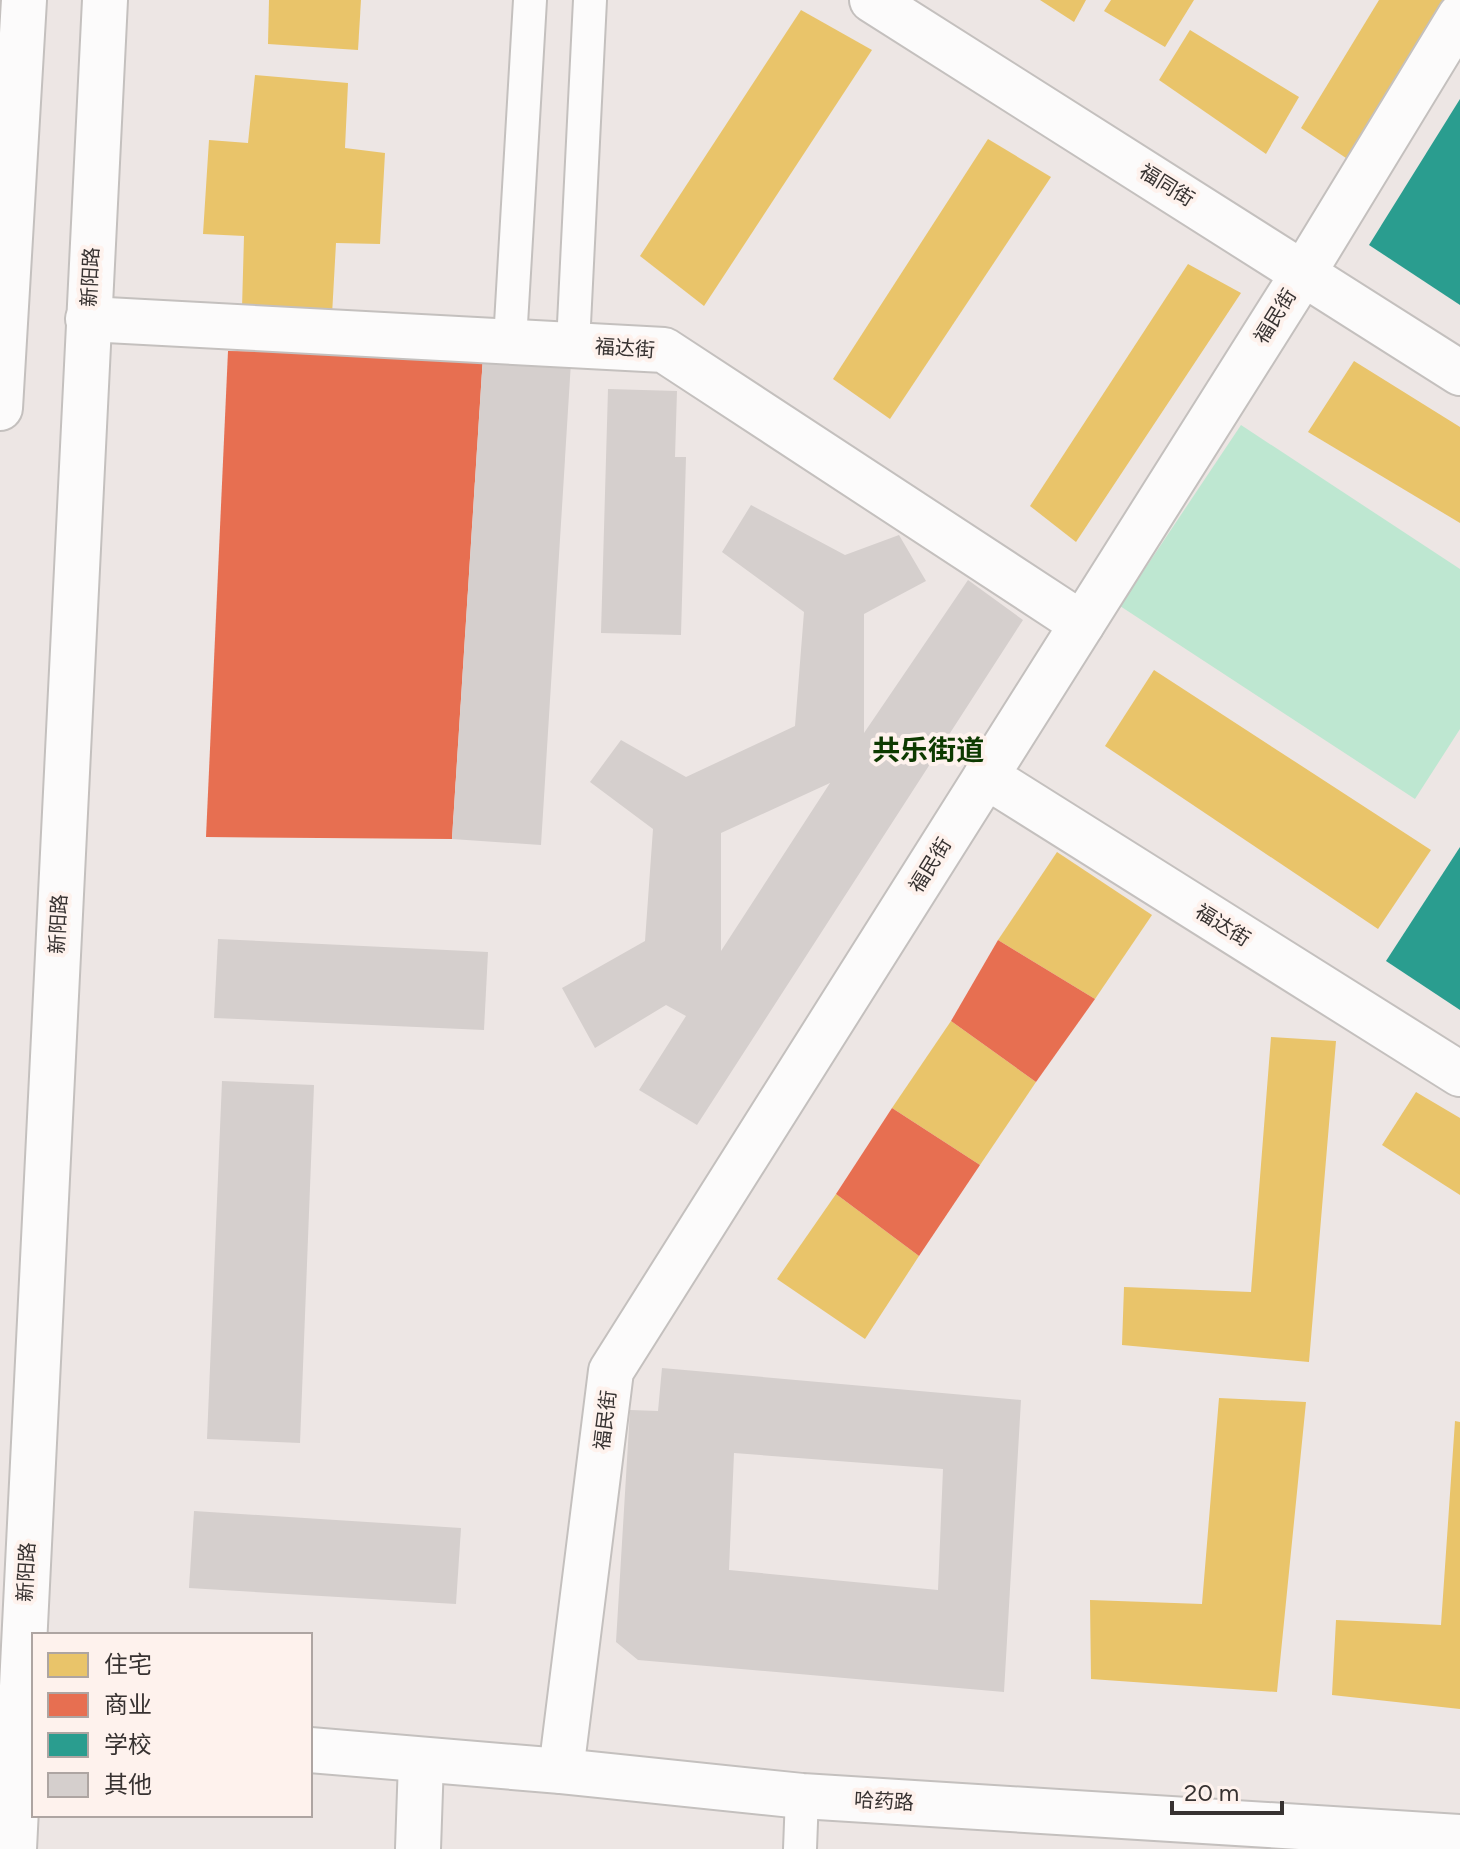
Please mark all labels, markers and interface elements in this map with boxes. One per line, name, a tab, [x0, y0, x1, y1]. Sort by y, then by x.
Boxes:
street label: 福同街	[1135, 159, 1199, 211]
street label: 新阳路	[76, 246, 104, 308]
street label: 福民街	[1249, 284, 1301, 348]
street label: 福达街	[594, 334, 656, 362]
district label: 共乐街道	[872, 733, 984, 767]
street label: 福民街	[904, 833, 956, 897]
street label: 新阳路	[44, 893, 72, 955]
street label: 福达街	[1191, 899, 1255, 951]
street label: 福民街	[589, 1389, 621, 1451]
street label: 新阳路	[12, 1541, 40, 1603]
legend	[32, 1633, 312, 1817]
text: 住宅	[104, 1650, 152, 1679]
text: 商业	[104, 1690, 152, 1719]
text: 学校	[104, 1730, 152, 1759]
scale bar	[1172, 1765, 1282, 1815]
text: 其他	[104, 1770, 152, 1799]
text: 20 m	[1184, 1778, 1239, 1807]
street label: 哈药路	[853, 1787, 915, 1815]

